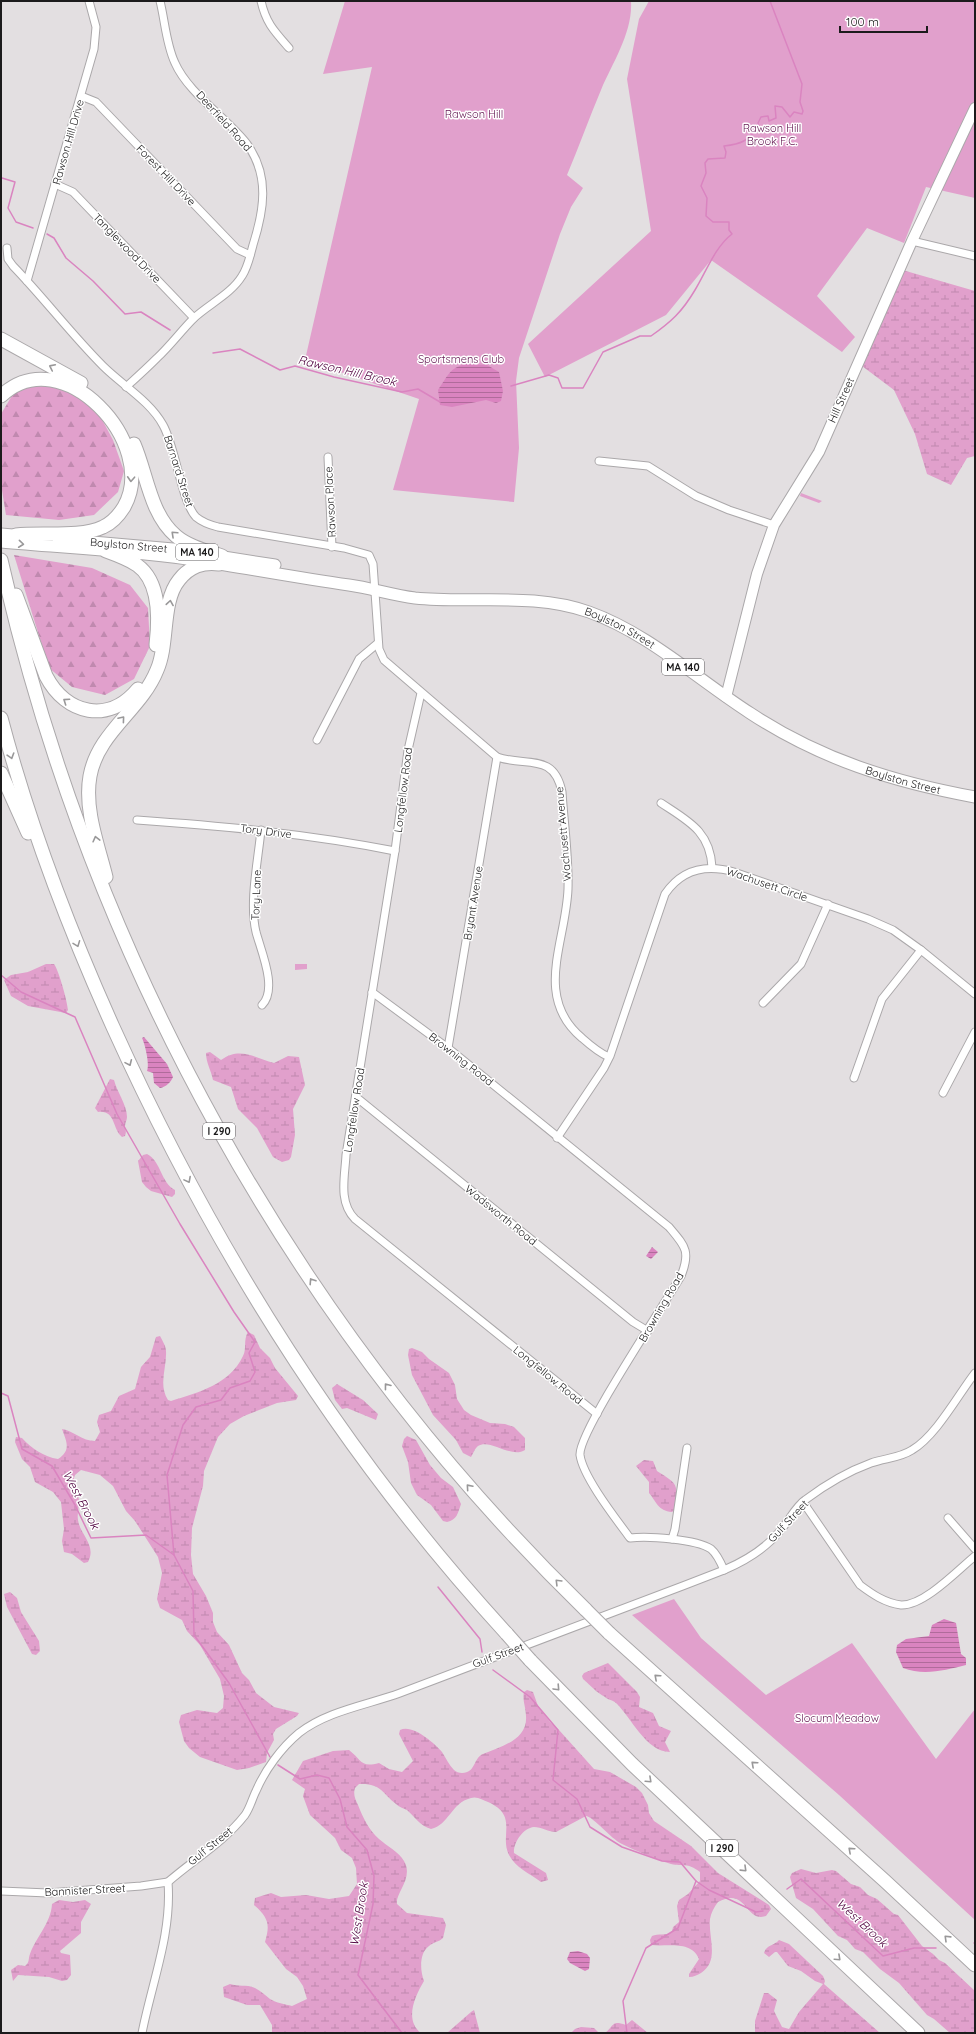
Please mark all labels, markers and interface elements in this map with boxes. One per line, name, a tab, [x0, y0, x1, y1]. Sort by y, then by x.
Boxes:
scale bar	[840, 8, 927, 34]
text: 100 m	[846, 14, 879, 29]
street label: Deerfield Road	[193, 88, 255, 154]
street label: Rawson Hill Drive	[49, 98, 87, 186]
park label: Rawson Hill	[445, 107, 503, 121]
park label: Rawson Hill Brook F.C.	[743, 121, 801, 148]
street label: Forest Hill Drive	[133, 141, 199, 209]
street label: Tanglewood Drive	[90, 210, 164, 286]
water label: Rawson Hill Brook	[296, 352, 399, 389]
park label: Sportsmens Club	[418, 352, 504, 366]
one-way arrow	[49, 364, 57, 372]
street label: Hill Street	[825, 375, 857, 425]
street label: Barnard Street	[161, 433, 197, 509]
street label: Rawson Place	[321, 466, 339, 538]
one-way arrow	[127, 476, 136, 482]
one-way arrow	[171, 531, 179, 538]
street label: Boylston Street	[89, 535, 168, 556]
one-way arrow	[18, 540, 24, 549]
road number: MA 140	[176, 544, 218, 560]
one-way arrow	[165, 599, 174, 606]
street label: Boylston Street	[583, 604, 658, 652]
road number: MA 140	[662, 659, 704, 675]
one-way arrow	[64, 699, 71, 706]
one-way arrow	[117, 717, 124, 724]
street label: Longfellow Road	[391, 747, 415, 833]
one-way arrow	[6, 752, 15, 759]
street label: Boylston Street	[864, 763, 942, 797]
street label: Wachusett Avenue	[552, 786, 574, 882]
street label: Tory Drive	[239, 821, 293, 841]
one-way arrow	[92, 836, 101, 843]
street label: Wachusett Circle	[724, 864, 810, 904]
street label: Bryant Avenue	[460, 865, 486, 941]
street label: Tory Lane	[248, 869, 264, 921]
one-way arrow	[72, 940, 80, 948]
street label: Browning Road	[426, 1029, 496, 1089]
one-way arrow	[125, 1060, 133, 1067]
street label: Longfellow Road	[340, 1067, 368, 1153]
road number: I 290	[203, 1123, 235, 1139]
one-way arrow	[183, 1175, 190, 1183]
street label: Wadsworth Road	[462, 1182, 540, 1248]
street label: Browning Road	[635, 1270, 687, 1344]
one-way arrow	[309, 1278, 316, 1285]
street label: Longfellow Road	[510, 1343, 586, 1407]
one-way arrow	[385, 1384, 392, 1391]
water label: West Brook	[60, 1468, 104, 1533]
one-way arrow	[467, 1484, 474, 1492]
street label: Gulf Street	[765, 1496, 812, 1545]
one-way arrow	[555, 1579, 563, 1587]
street label: Gulf Street	[470, 1639, 526, 1671]
one-way arrow	[654, 1674, 662, 1682]
one-way arrow	[552, 1683, 560, 1691]
park label: Slocum Meadow	[795, 1711, 879, 1725]
one-way arrow	[751, 1761, 759, 1768]
one-way arrow	[644, 1775, 652, 1782]
street label: Gulf Street	[185, 1824, 235, 1868]
road number: I 290	[706, 1840, 738, 1856]
one-way arrow	[848, 1848, 856, 1855]
one-way arrow	[739, 1864, 747, 1872]
water label: West Brook	[346, 1879, 371, 1947]
street label: Bannister Street	[44, 1881, 126, 1899]
water label: West Brook	[834, 1895, 892, 1951]
one-way arrow	[944, 1935, 952, 1943]
one-way arrow	[834, 1953, 841, 1960]

